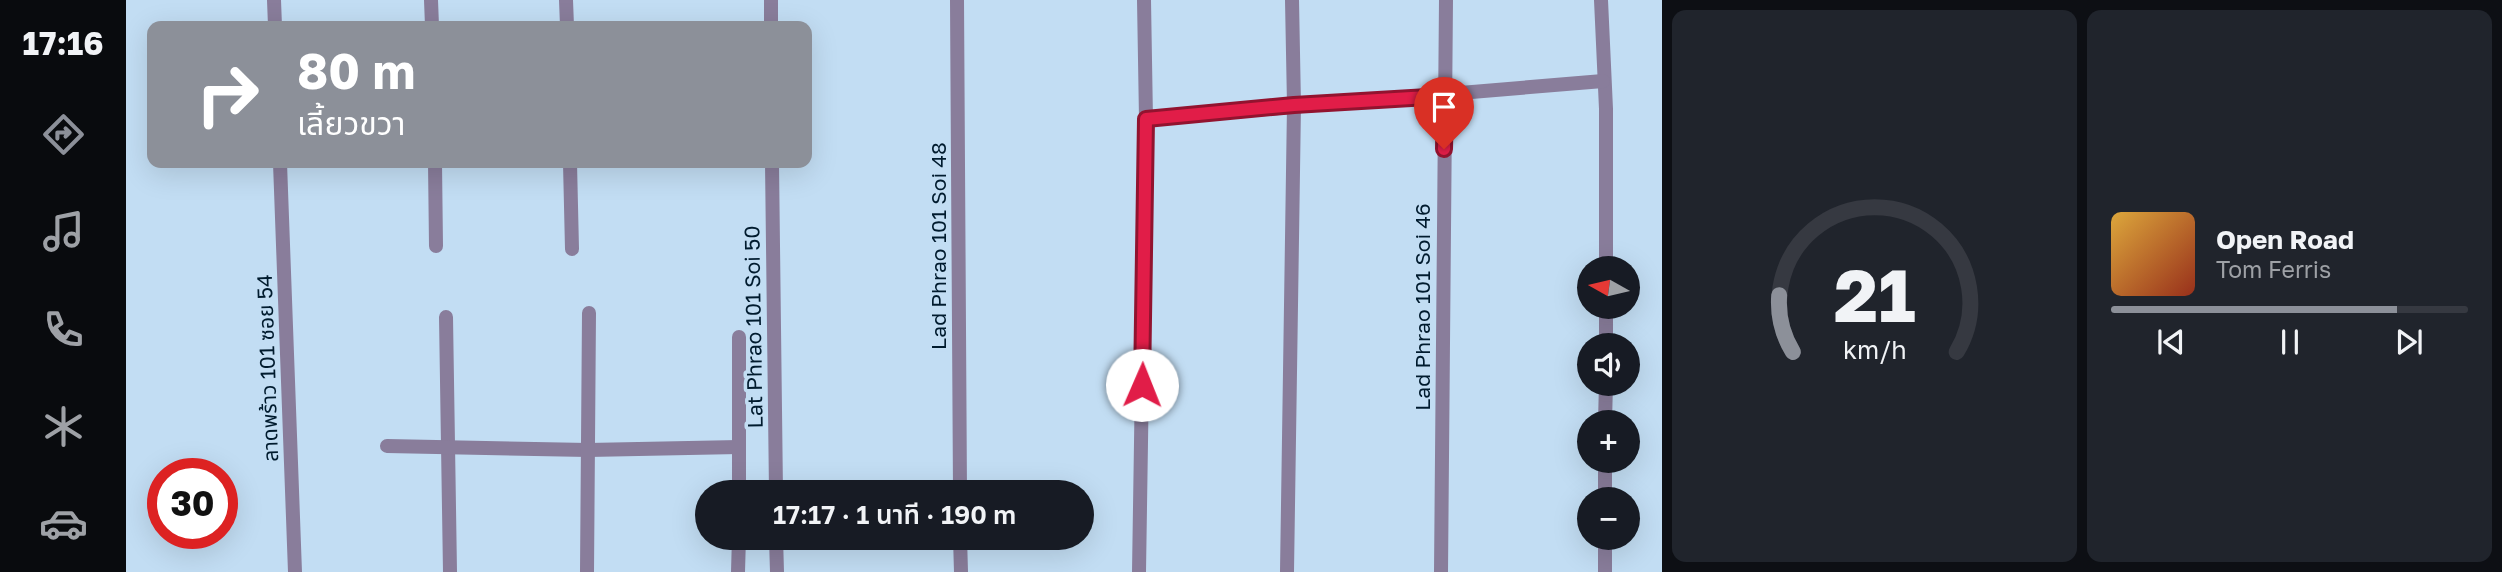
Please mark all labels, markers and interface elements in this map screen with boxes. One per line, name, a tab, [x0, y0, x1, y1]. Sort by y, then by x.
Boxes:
text: 17:16	[23, 24, 103, 62]
text: 80 m	[297, 41, 415, 100]
icon: right	[182, 49, 273, 140]
pin	[1414, 77, 1474, 149]
icon: arrive	[1425, 88, 1463, 126]
text: เลี้ยวขวา	[297, 104, 405, 142]
icon: directions	[39, 110, 88, 159]
street label: Lad Phrao 101 Soi 48	[925, 142, 951, 350]
street label: Lad Phrao 101 Soi 46	[1409, 203, 1435, 411]
icon: music	[39, 207, 88, 256]
text: Open Road	[2216, 224, 2354, 255]
street label: Lat Phrao 101 Soi 50	[738, 225, 768, 429]
text: 21	[1834, 251, 1915, 338]
text: Tom Ferris	[2216, 255, 2331, 283]
north arrow	[1577, 256, 1640, 318]
map controls	[1577, 256, 1640, 550]
street label: ลาดพร้าว 101 ซอย 54	[251, 274, 283, 462]
icon: phone	[39, 305, 88, 354]
icon: previous	[2152, 323, 2190, 361]
icon: pause	[2271, 323, 2309, 361]
icon: next	[2390, 323, 2428, 361]
button: sound	[1577, 333, 1640, 396]
text: km/h	[1843, 334, 1906, 365]
position arrow	[1105, 348, 1179, 422]
icon: climate	[39, 402, 88, 451]
button: +	[1577, 410, 1640, 473]
speed limit sign: 30	[147, 458, 238, 549]
button: −	[1577, 487, 1640, 550]
icon: car	[39, 499, 88, 548]
text: 17:17 · 1 นาที · 190 m	[773, 499, 1016, 530]

